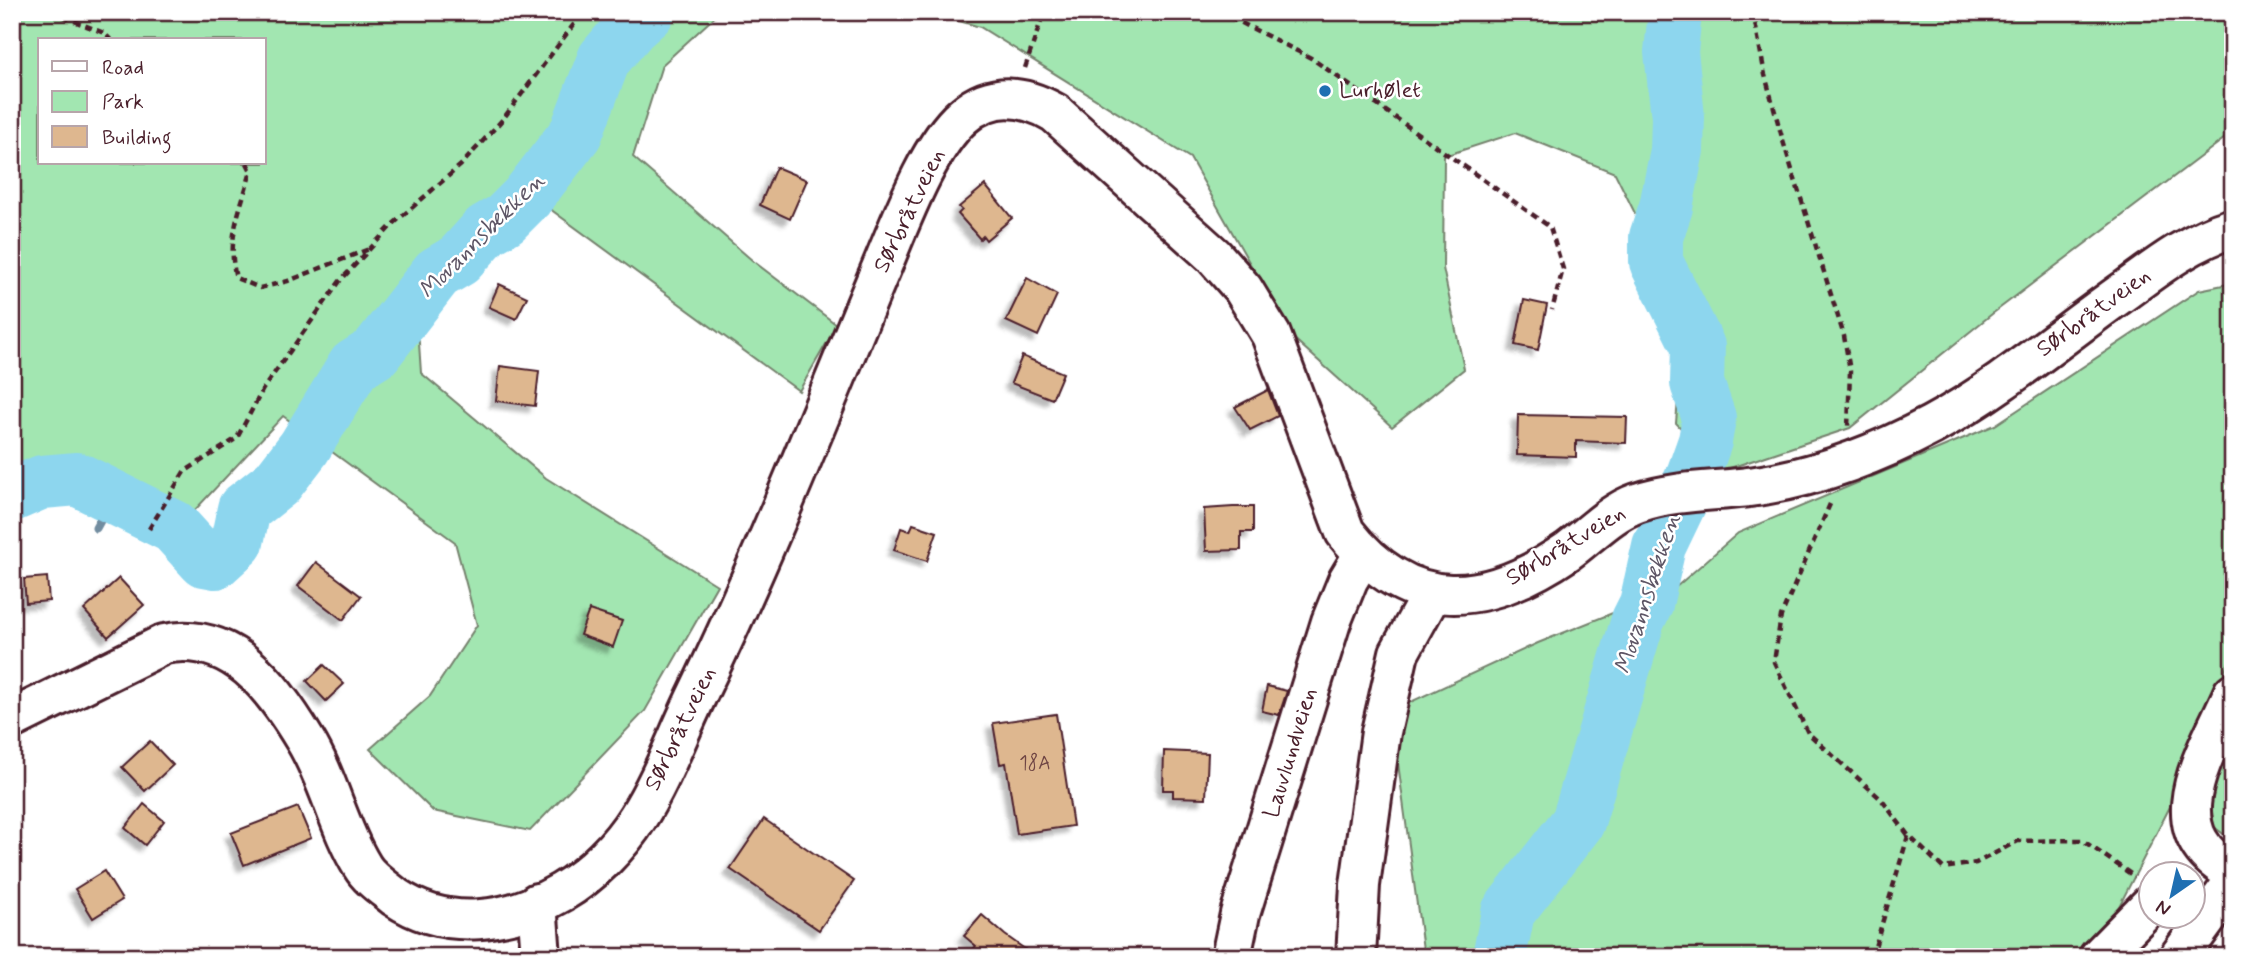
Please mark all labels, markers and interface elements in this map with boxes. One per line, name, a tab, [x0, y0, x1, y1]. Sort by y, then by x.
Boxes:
legend	[38, 38, 266, 164]
text: Road	[102, 54, 144, 82]
place label: Lurhølet	[1339, 76, 1421, 106]
marker: Lurhølet	[1317, 83, 1333, 99]
text: Park	[102, 88, 144, 116]
text: Building	[102, 124, 172, 154]
street label: Sørbråtveien	[867, 144, 953, 278]
water label: Movannsbekken	[412, 166, 552, 306]
street label: Sørbråtveien	[2031, 261, 2157, 365]
street label: Sørbråtveien	[1501, 499, 1631, 593]
water label: Movannsbekken	[1608, 510, 1689, 678]
street label: Sørbråtveien	[638, 662, 724, 796]
street label: Lauvlundveien	[1257, 684, 1325, 822]
house number: 18A	[1019, 751, 1051, 776]
north arrow	[2136, 860, 2206, 930]
text: N	[2151, 894, 2176, 922]

